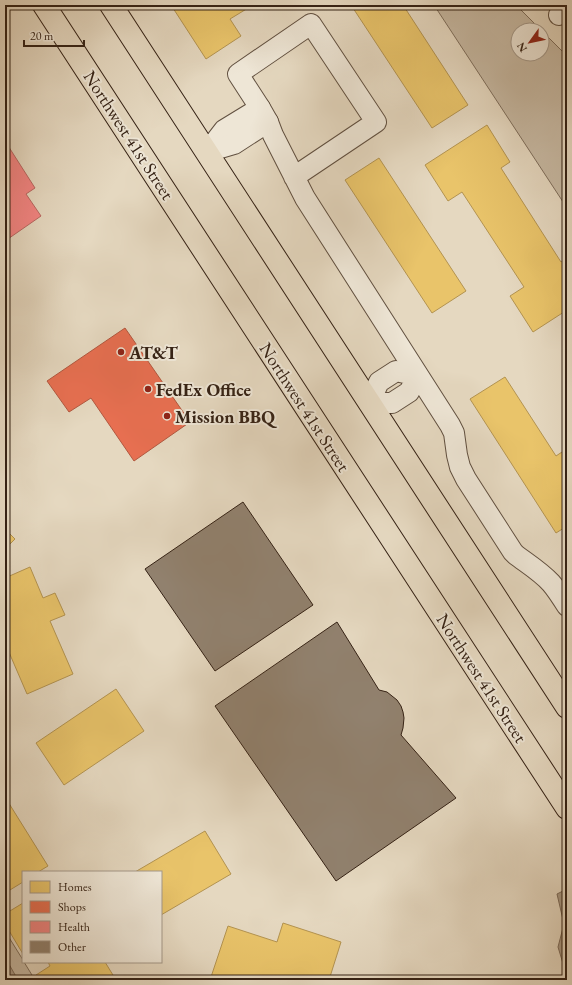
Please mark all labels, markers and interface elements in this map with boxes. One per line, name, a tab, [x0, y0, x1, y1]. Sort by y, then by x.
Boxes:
scale bar	[24, 22, 84, 48]
north arrow	[510, 22, 550, 62]
text: 20 m	[30, 28, 54, 44]
text: N	[513, 40, 530, 55]
street label: Northwest 41st Street	[79, 66, 180, 204]
street label: Northwest 41st Street	[255, 338, 356, 476]
place label: AT&T	[128, 341, 178, 364]
marker: AT&T	[116, 347, 126, 357]
place label: FedEx Office	[156, 378, 252, 401]
marker: FedEx Office	[143, 384, 153, 394]
place label: Mission BBQ	[175, 405, 277, 428]
marker: Mission BBQ	[162, 411, 172, 421]
street label: Northwest 41st Street	[432, 609, 533, 747]
legend	[22, 871, 162, 963]
text: Homes	[58, 879, 92, 895]
text: Shops	[58, 899, 86, 915]
text: Health	[58, 919, 90, 935]
text: Other	[58, 939, 86, 955]

